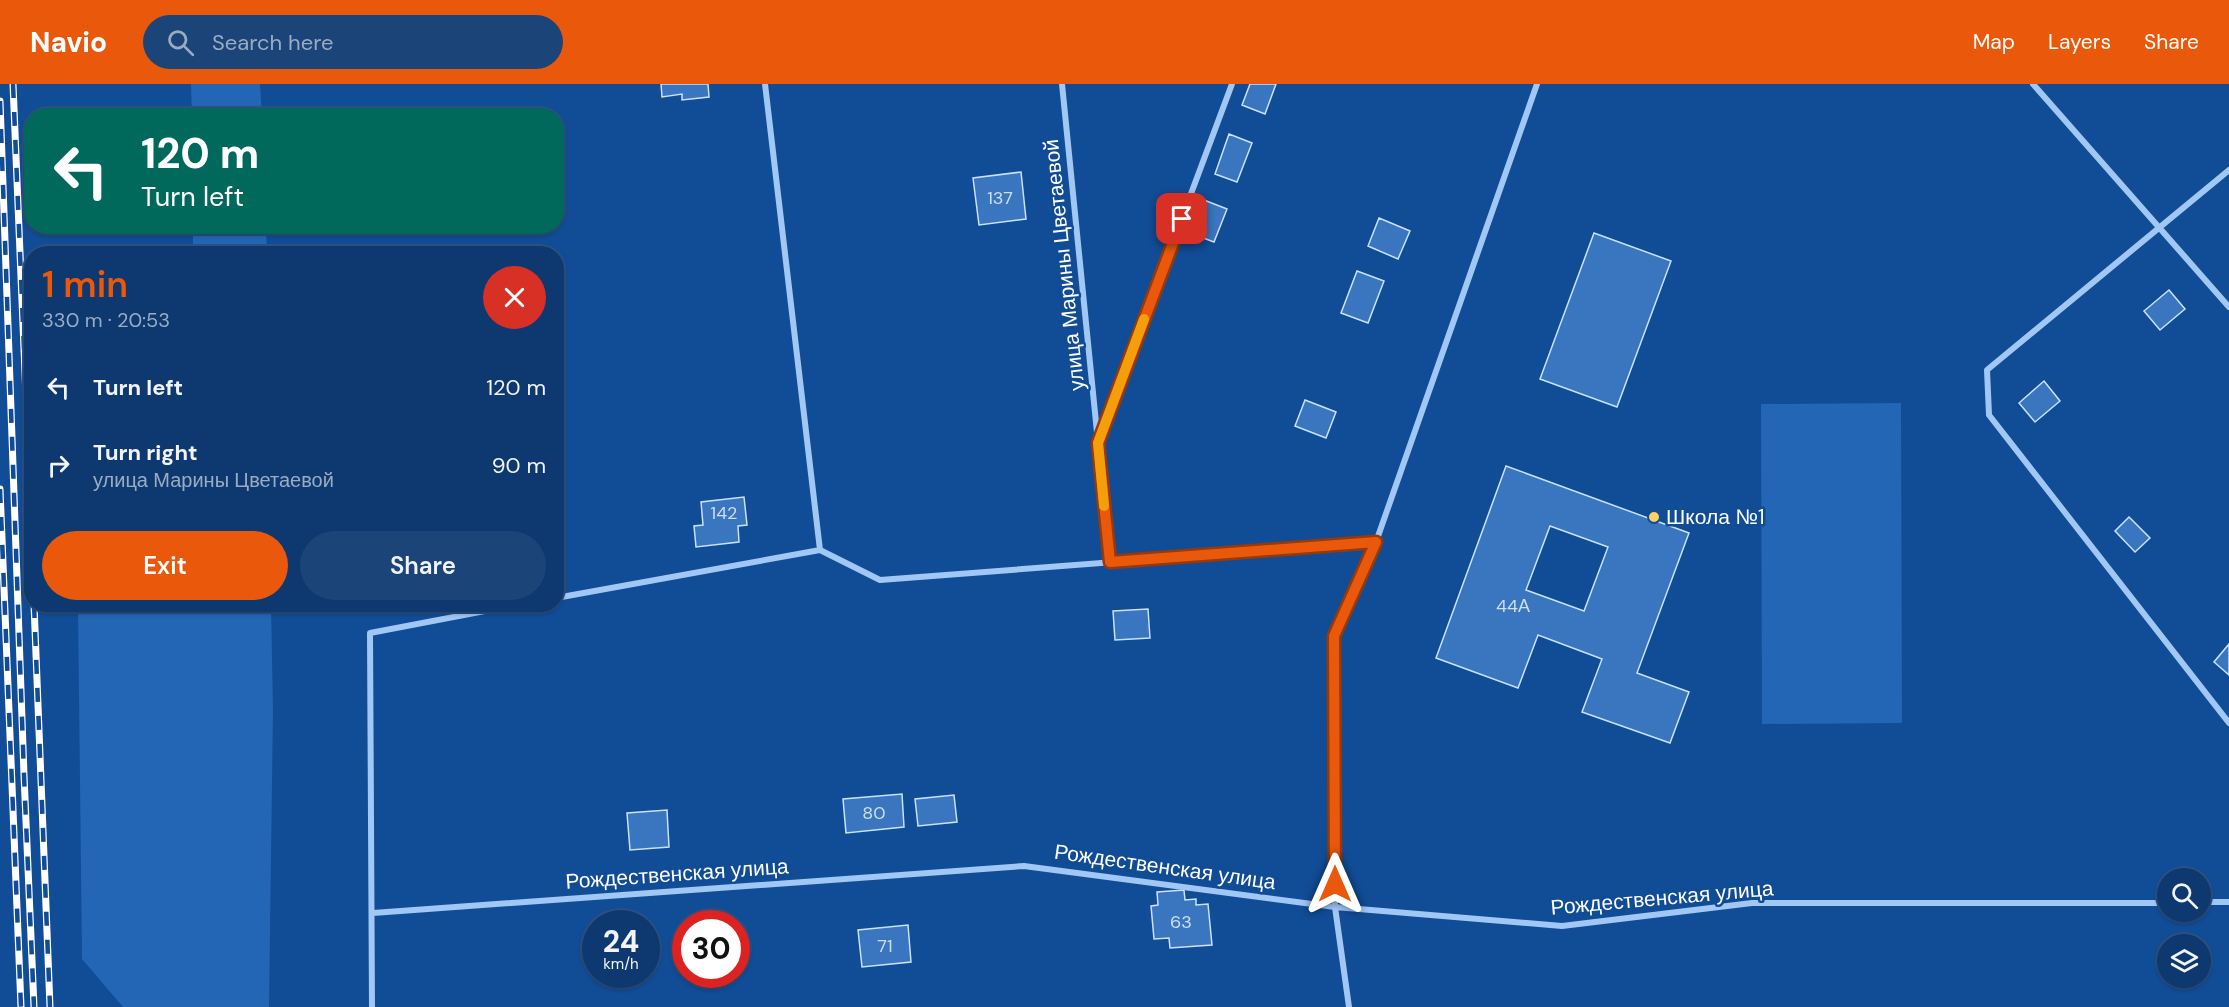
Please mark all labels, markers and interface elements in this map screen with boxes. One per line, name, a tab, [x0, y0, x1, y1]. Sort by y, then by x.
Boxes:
search box	[143, 15, 563, 69]
text: Navio	[30, 24, 107, 61]
icon: search	[164, 26, 197, 59]
text: Search here	[212, 28, 333, 57]
text: Map	[1973, 28, 2015, 56]
text: Layers	[2048, 28, 2111, 56]
text: Share	[2144, 28, 2199, 56]
text: 120 m	[141, 126, 259, 181]
icon: left	[42, 132, 120, 210]
street label: улица Марины Цветаевой	[1037, 138, 1091, 392]
text: Turn left	[141, 179, 244, 214]
house number: 137	[987, 186, 1013, 210]
pin	[1156, 193, 1207, 244]
icon: arrive	[1165, 202, 1198, 235]
text: 1 min	[42, 261, 128, 308]
button: close	[483, 266, 546, 329]
text: 330 m · 20:53	[42, 307, 170, 333]
icon: left	[42, 371, 75, 404]
text: Turn left	[93, 373, 183, 402]
text: 120 m	[486, 373, 546, 402]
text: Turn right	[93, 438, 198, 467]
icon: right	[42, 449, 75, 482]
text: 90 m	[492, 451, 546, 480]
text: улица Марины Цветаевой	[93, 467, 334, 493]
house number: 142	[711, 501, 737, 525]
place label: Школа №1	[1666, 503, 1765, 531]
marker: Школа №1	[1647, 510, 1661, 524]
button: Exit	[42, 531, 288, 600]
button: Share	[300, 531, 546, 600]
house number: 44А	[1496, 594, 1530, 618]
house number: 80	[862, 801, 886, 825]
street label: Рождественская улица	[1052, 838, 1278, 896]
street label: Рождественская улица	[565, 852, 790, 896]
position arrow	[1303, 852, 1367, 916]
map controls	[2157, 868, 2211, 988]
button: search	[2157, 868, 2211, 922]
street label: Рождественская улица	[1550, 874, 1775, 922]
speed limit sign: 30	[672, 910, 750, 988]
house number: 63	[1170, 910, 1192, 934]
text: 24	[603, 922, 639, 961]
house number: 71	[877, 934, 893, 958]
button: layers	[2157, 934, 2211, 988]
text: km/h	[603, 954, 639, 974]

